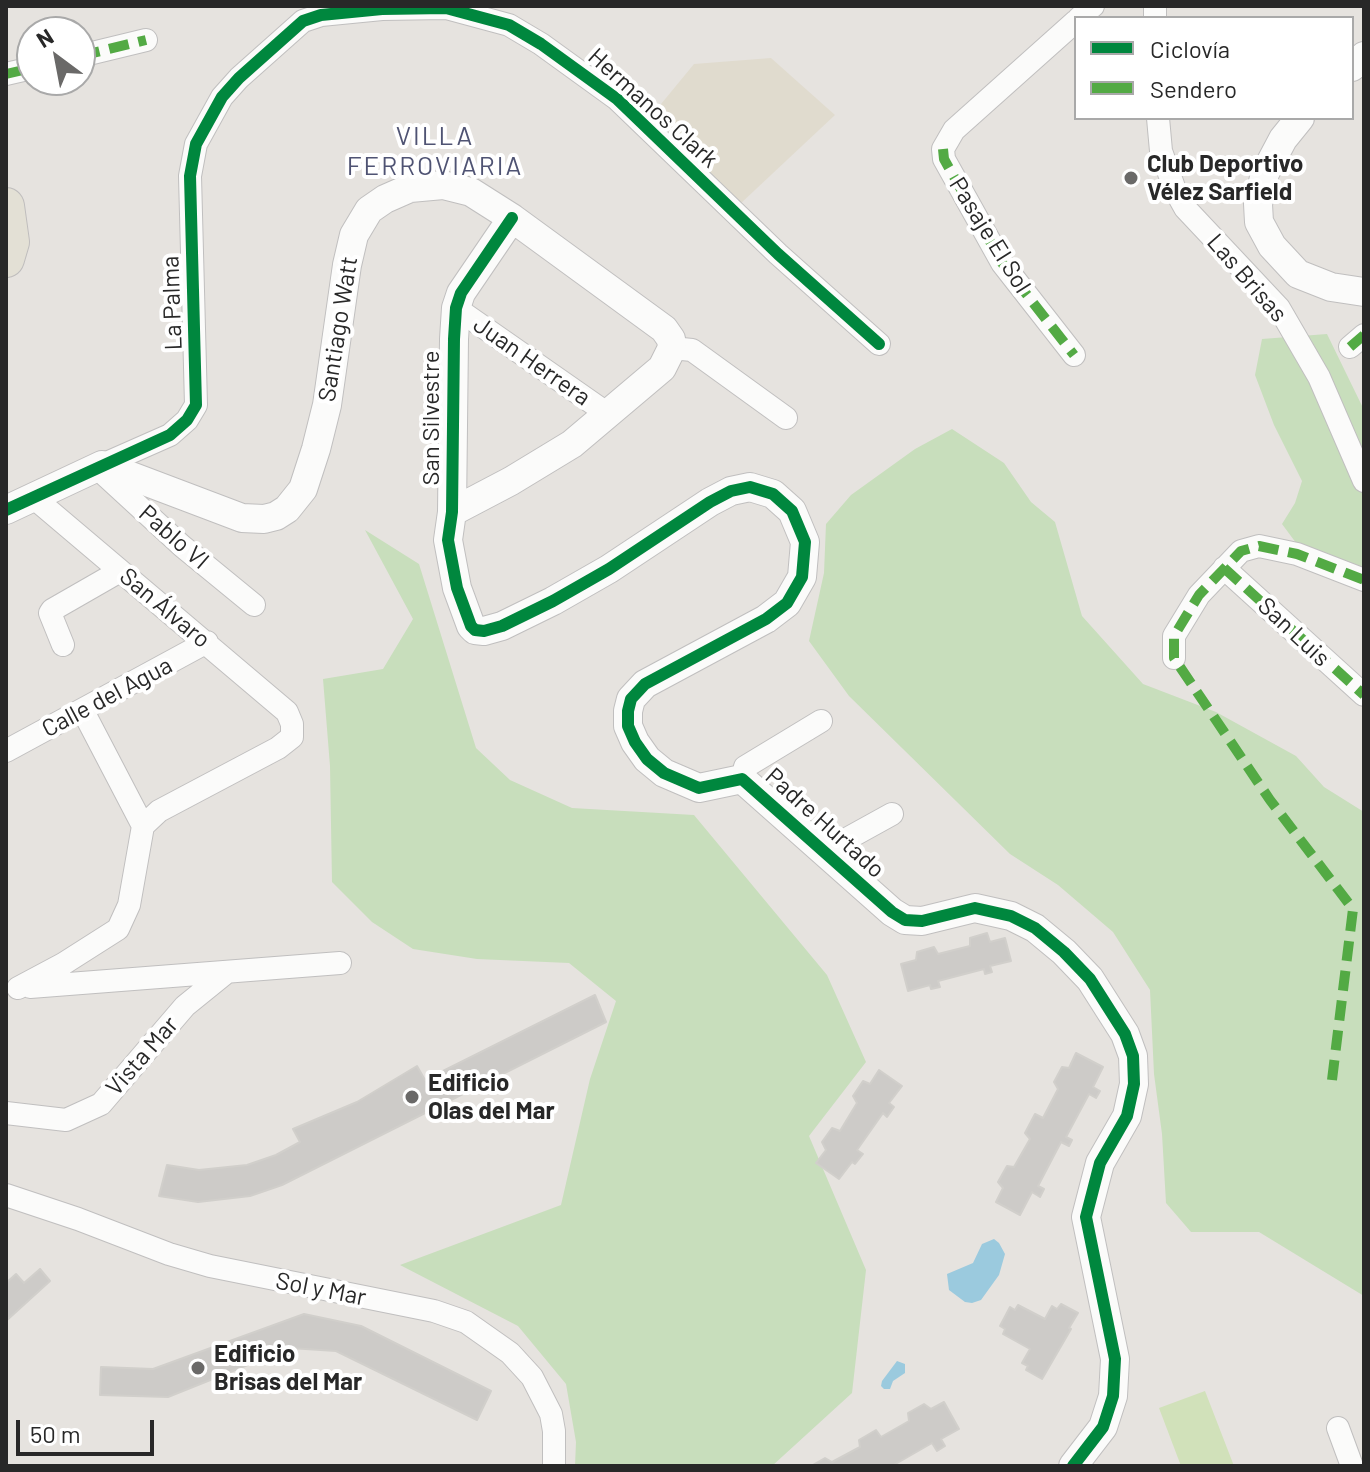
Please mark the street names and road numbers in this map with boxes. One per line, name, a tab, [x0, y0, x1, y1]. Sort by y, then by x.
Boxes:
street label: Hermanos Clark	[582, 42, 724, 174]
street label: Pasaje El Sol	[943, 172, 1037, 298]
street label: Las Brisas	[1201, 228, 1293, 328]
street label: Santiago Watt	[312, 254, 364, 404]
street label: La Palma	[156, 255, 188, 351]
street label: Juan Herrera	[468, 310, 596, 412]
street label: San Silvestre	[417, 351, 445, 485]
street label: Pablo VI	[133, 499, 215, 575]
street label: San Álvaro	[114, 562, 216, 654]
street label: San Luis	[1252, 591, 1336, 673]
street label: Calle del Agua	[37, 651, 177, 743]
street label: Padre Hurtado	[759, 762, 891, 884]
street label: Vista Mar	[100, 1010, 184, 1102]
street label: Sol y Mar	[273, 1266, 369, 1312]

